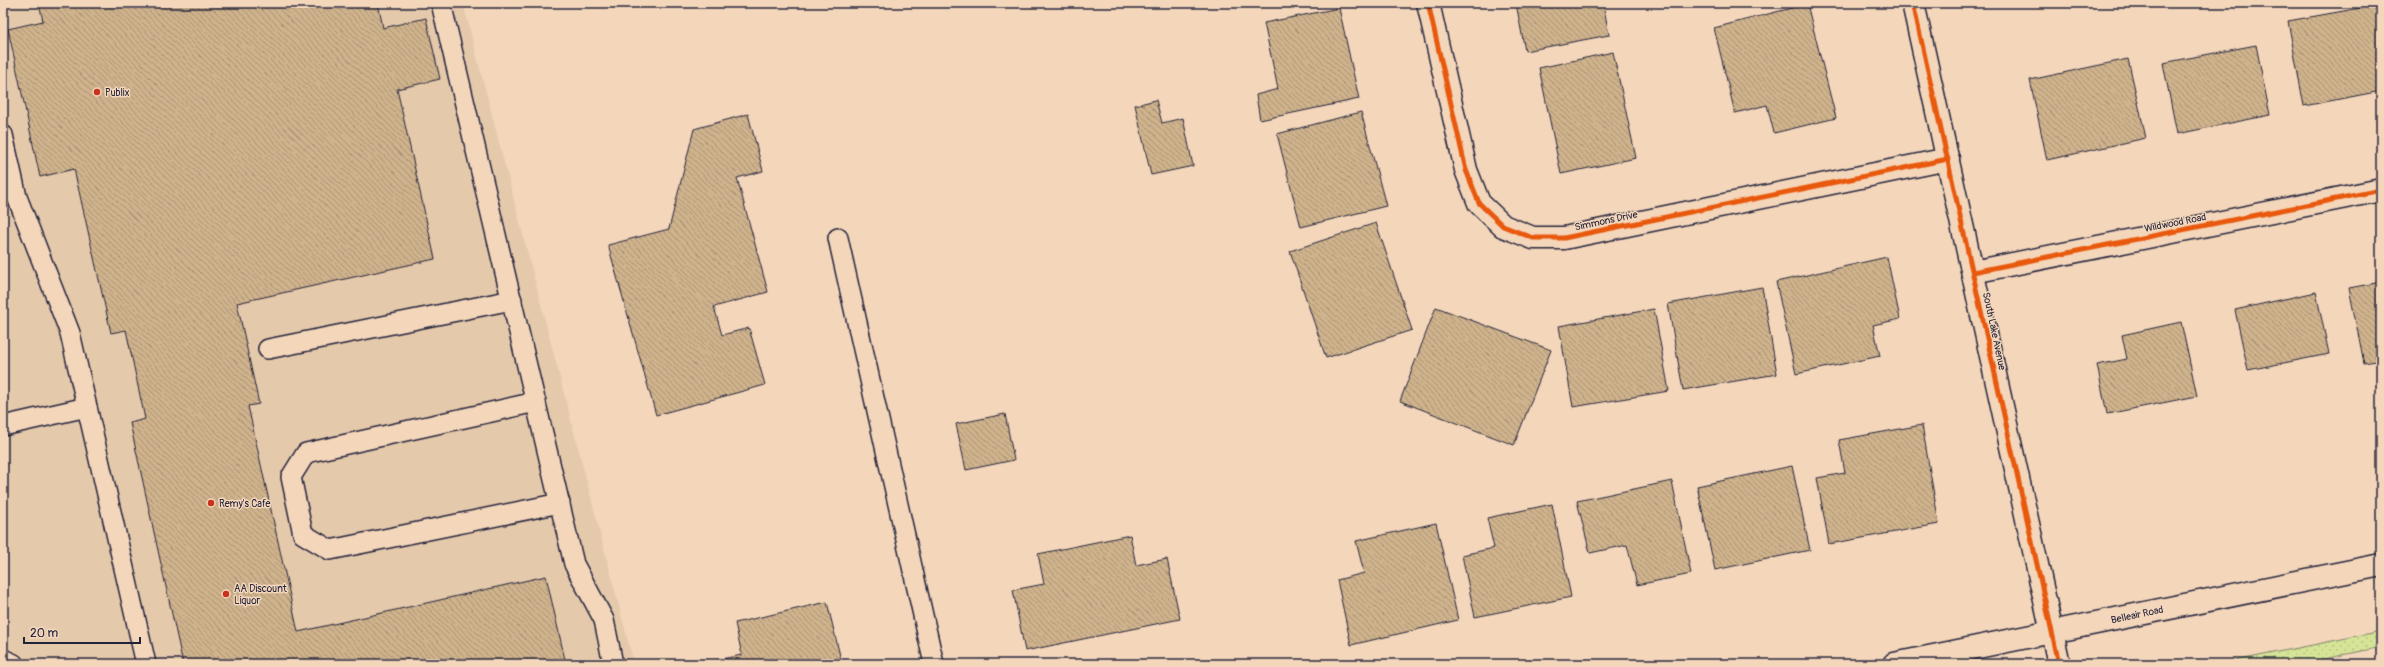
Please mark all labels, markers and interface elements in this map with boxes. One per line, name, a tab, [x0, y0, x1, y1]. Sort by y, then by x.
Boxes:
marker: Publix	[92, 87, 102, 97]
place label: Publix	[105, 87, 130, 99]
street label: Simmons Drive	[1574, 208, 1639, 233]
street label: Wildwood Road	[2143, 211, 2207, 235]
street label: South Lake Avenue	[1980, 291, 2008, 371]
marker: Remy's Cafe	[206, 498, 216, 508]
place label: Remy's Cafe	[219, 498, 270, 510]
place label: AA Discount Liquor	[234, 583, 288, 607]
marker: AA Discount Liquor	[221, 589, 231, 599]
street label: Belleair Road	[2110, 604, 2165, 626]
scale bar	[24, 619, 140, 645]
text: 20 m	[30, 626, 59, 641]

